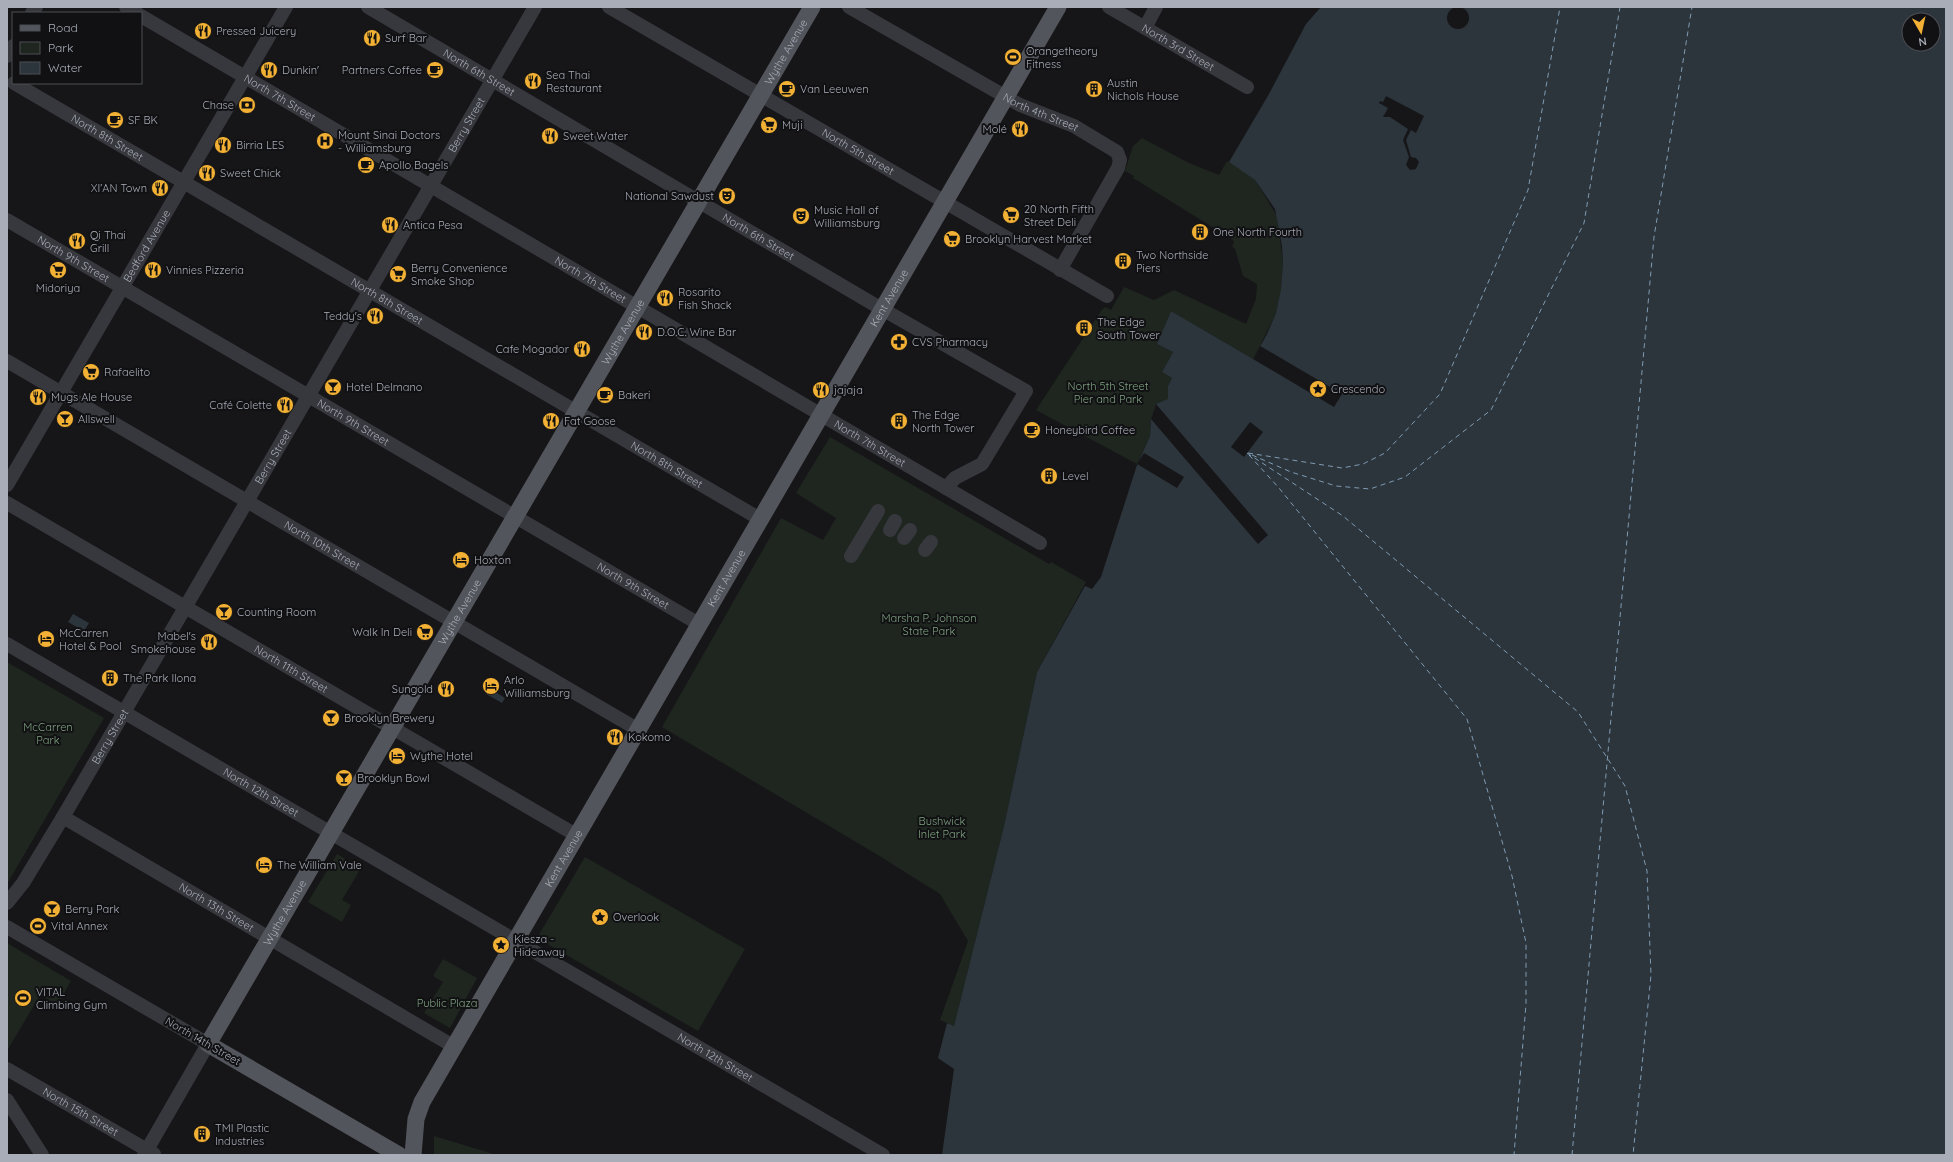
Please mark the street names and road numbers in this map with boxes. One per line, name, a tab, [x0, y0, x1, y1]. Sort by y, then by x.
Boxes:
street label: Wythe Avenue	[761, 17, 810, 87]
street label: North 3rd Street	[1139, 21, 1217, 74]
street label: North 6th Street	[441, 46, 518, 99]
street label: North 7th Street	[242, 71, 318, 124]
street label: North 4th Street	[1000, 90, 1082, 134]
street label: Berry Street	[445, 95, 488, 155]
street label: North 8th Street	[69, 111, 146, 164]
street label: North 5th Street	[820, 125, 897, 178]
street label: Bedford Avenue	[120, 207, 173, 285]
street label: North 6th Street	[720, 210, 797, 263]
street label: North 9th Street	[35, 232, 112, 285]
street label: North 7th Street	[552, 253, 629, 306]
street label: Kent Avenue	[867, 267, 911, 329]
street label: North 8th Street	[348, 275, 426, 328]
street label: Wythe Avenue	[598, 297, 647, 367]
street label: North 9th Street	[315, 396, 392, 449]
street label: North 7th Street	[832, 417, 909, 470]
street label: Berry Street	[252, 426, 295, 487]
street label: North 8th Street	[628, 438, 705, 491]
street label: North 10th Street	[282, 517, 363, 573]
street label: Kent Avenue	[704, 547, 748, 609]
street label: North 9th Street	[595, 559, 672, 612]
street label: Wythe Avenue	[435, 576, 484, 647]
street label: North 11th Street	[252, 642, 331, 696]
street label: Berry Street	[88, 706, 132, 766]
street label: North 12th Street	[221, 765, 302, 820]
street label: Kent Avenue	[541, 827, 586, 890]
street label: Wythe Avenue	[260, 877, 309, 948]
street label: North 13th Street	[176, 880, 257, 935]
street label: North 14th Street	[163, 1014, 243, 1068]
street label: North 12th Street	[675, 1030, 756, 1085]
street label: North 15th Street	[40, 1084, 121, 1139]

